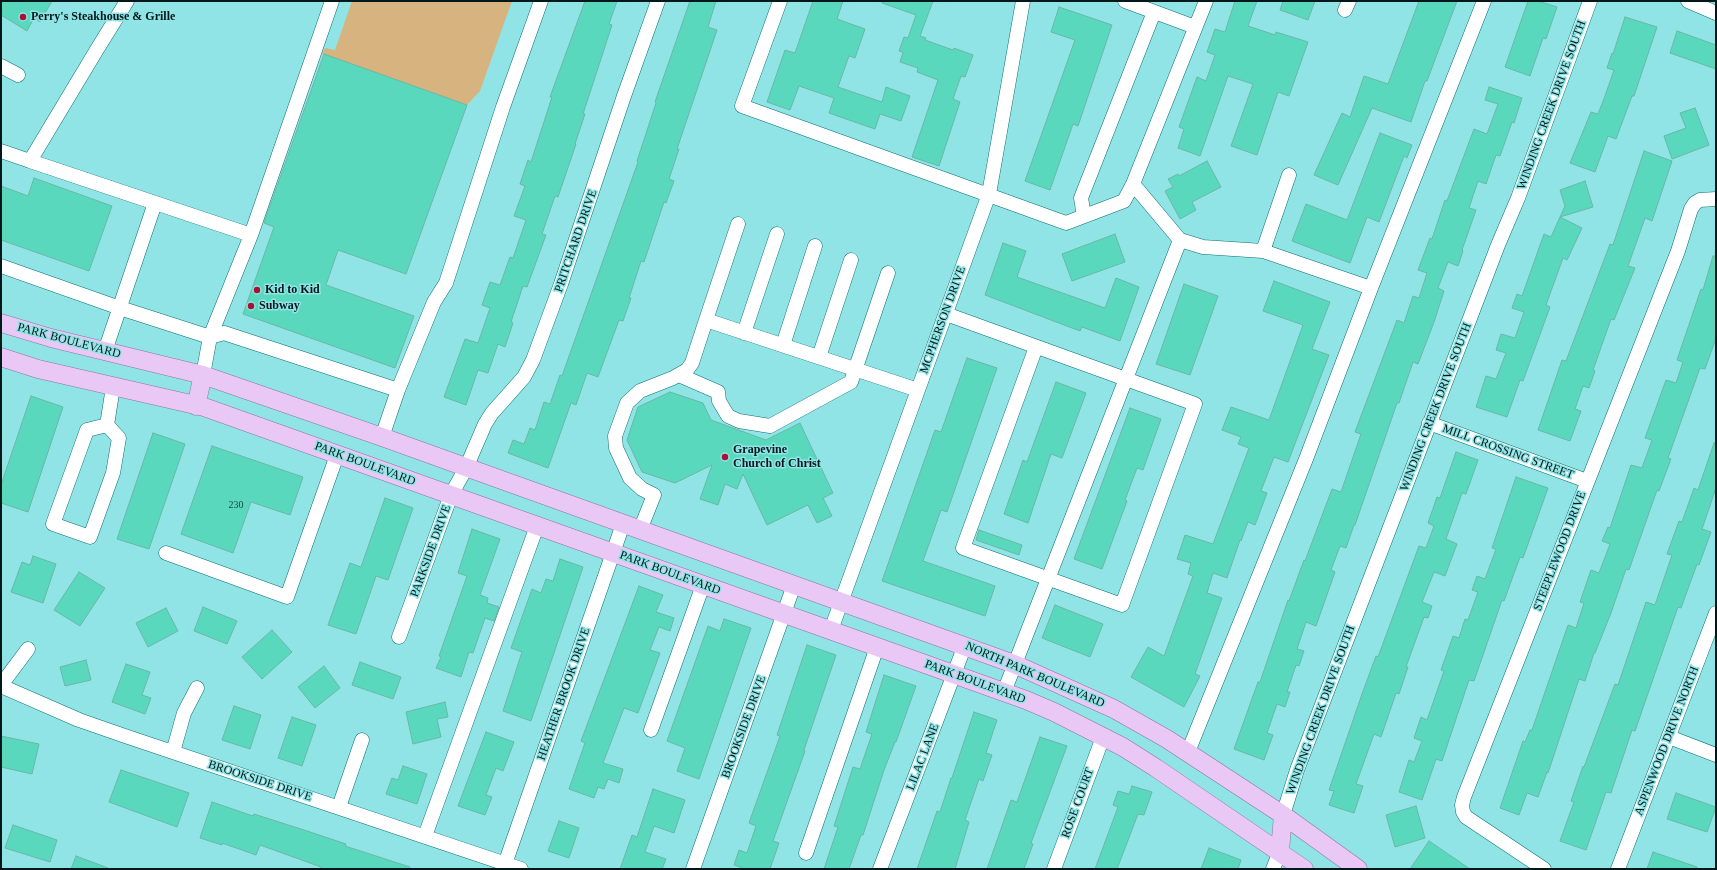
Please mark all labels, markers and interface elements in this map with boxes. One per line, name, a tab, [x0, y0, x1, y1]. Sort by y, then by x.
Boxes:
place label: Perry's Steakhouse & Grille	[31, 10, 175, 24]
marker: Perry's Steakhouse & Grille	[18, 12, 28, 22]
street label: WINDING CREEK DRIVE SOUTH	[1515, 18, 1589, 192]
street label: PRITCHARD DRIVE	[552, 188, 600, 294]
street label: MCPHERSON DRIVE	[917, 264, 969, 376]
place label: Kid to Kid	[265, 283, 320, 297]
marker: Kid to Kid	[252, 285, 262, 295]
place label: Subway	[259, 299, 300, 313]
marker: Subway	[246, 301, 256, 311]
street label: PARK BOULEVARD	[16, 320, 122, 362]
street label: WINDING CREEK DRIVE SOUTH	[1397, 321, 1475, 493]
street label: MILL CROSSING STREET	[1440, 422, 1576, 482]
street label: PARK BOULEVARD	[313, 439, 417, 489]
place label: Grapevine Church of Christ	[733, 443, 821, 471]
marker: Grapevine Church of Christ	[720, 452, 730, 462]
street label: STEEPLEWOOD DRIVE	[1531, 489, 1589, 613]
house number: 230	[228, 499, 244, 511]
street label: PARKSIDE DRIVE	[408, 503, 454, 599]
street label: PARK BOULEVARD	[618, 548, 722, 598]
street label: WINDING CREEK DRIVE SOUTH	[1284, 623, 1358, 797]
street label: HEATHER BROOK DRIVE	[535, 626, 593, 762]
street label: NORTH PARK BOULEVARD	[963, 639, 1107, 711]
street label: PARK BOULEVARD	[923, 657, 1027, 707]
street label: ASPENWOOD DRIVE NORTH	[1632, 664, 1702, 818]
street label: BROOKSIDE DRIVE	[719, 674, 769, 780]
street label: LILAC LANE	[904, 722, 942, 792]
street label: BROOKSIDE DRIVE	[206, 757, 314, 805]
street label: ROSE COURT	[1059, 766, 1097, 840]

